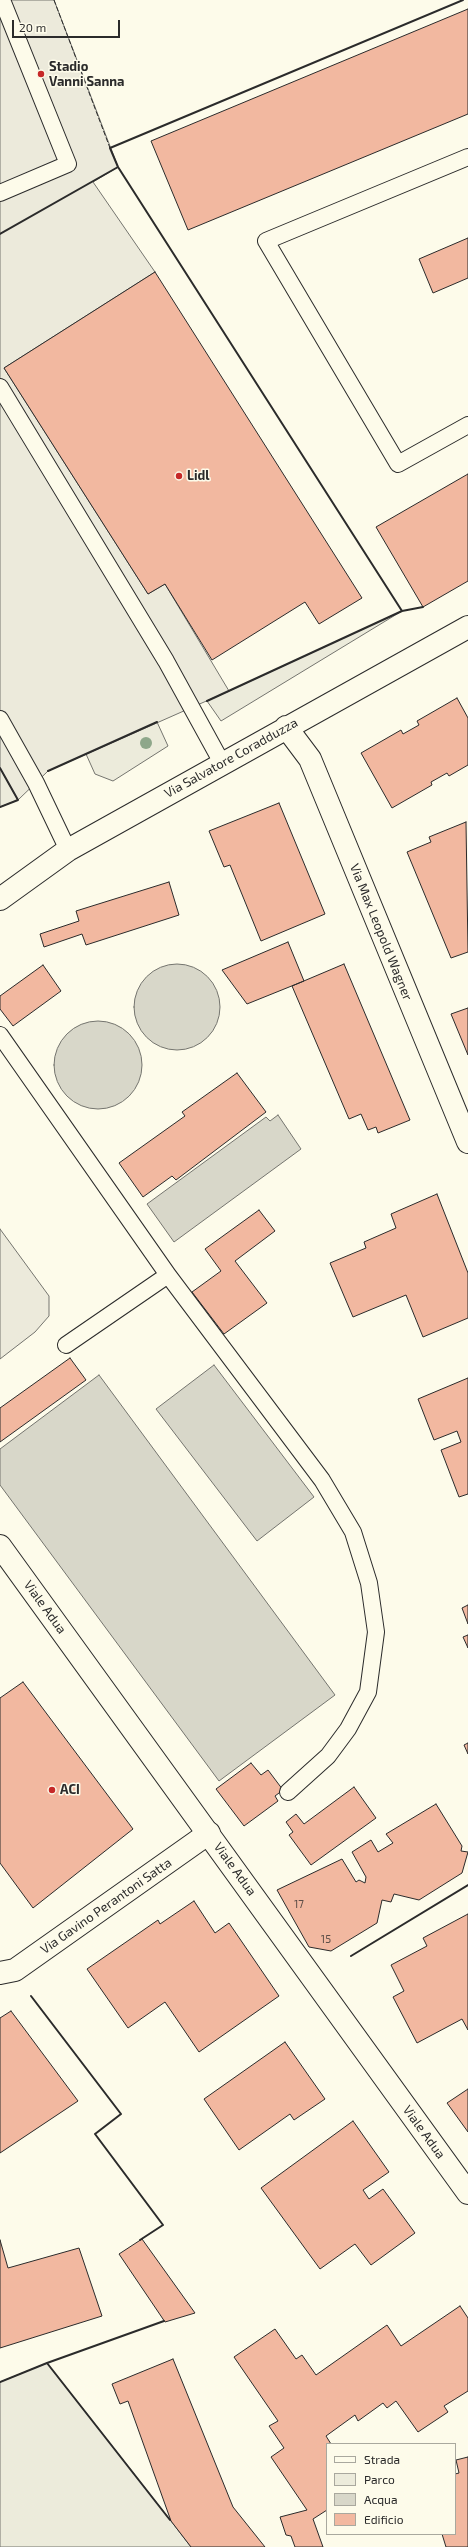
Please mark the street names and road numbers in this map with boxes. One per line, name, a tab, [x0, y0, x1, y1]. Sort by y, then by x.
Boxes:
street label: Via Salvatore Coradduzza	[162, 715, 300, 801]
street label: Via Max Leopold Wagner	[346, 861, 416, 1003]
street label: Viale Adua	[20, 1577, 70, 1637]
street label: Viale Adua	[210, 1839, 260, 1899]
street label: Via Gavino Perantoni Satta	[37, 1855, 175, 1957]
street label: Viale Adua	[399, 2102, 449, 2162]

